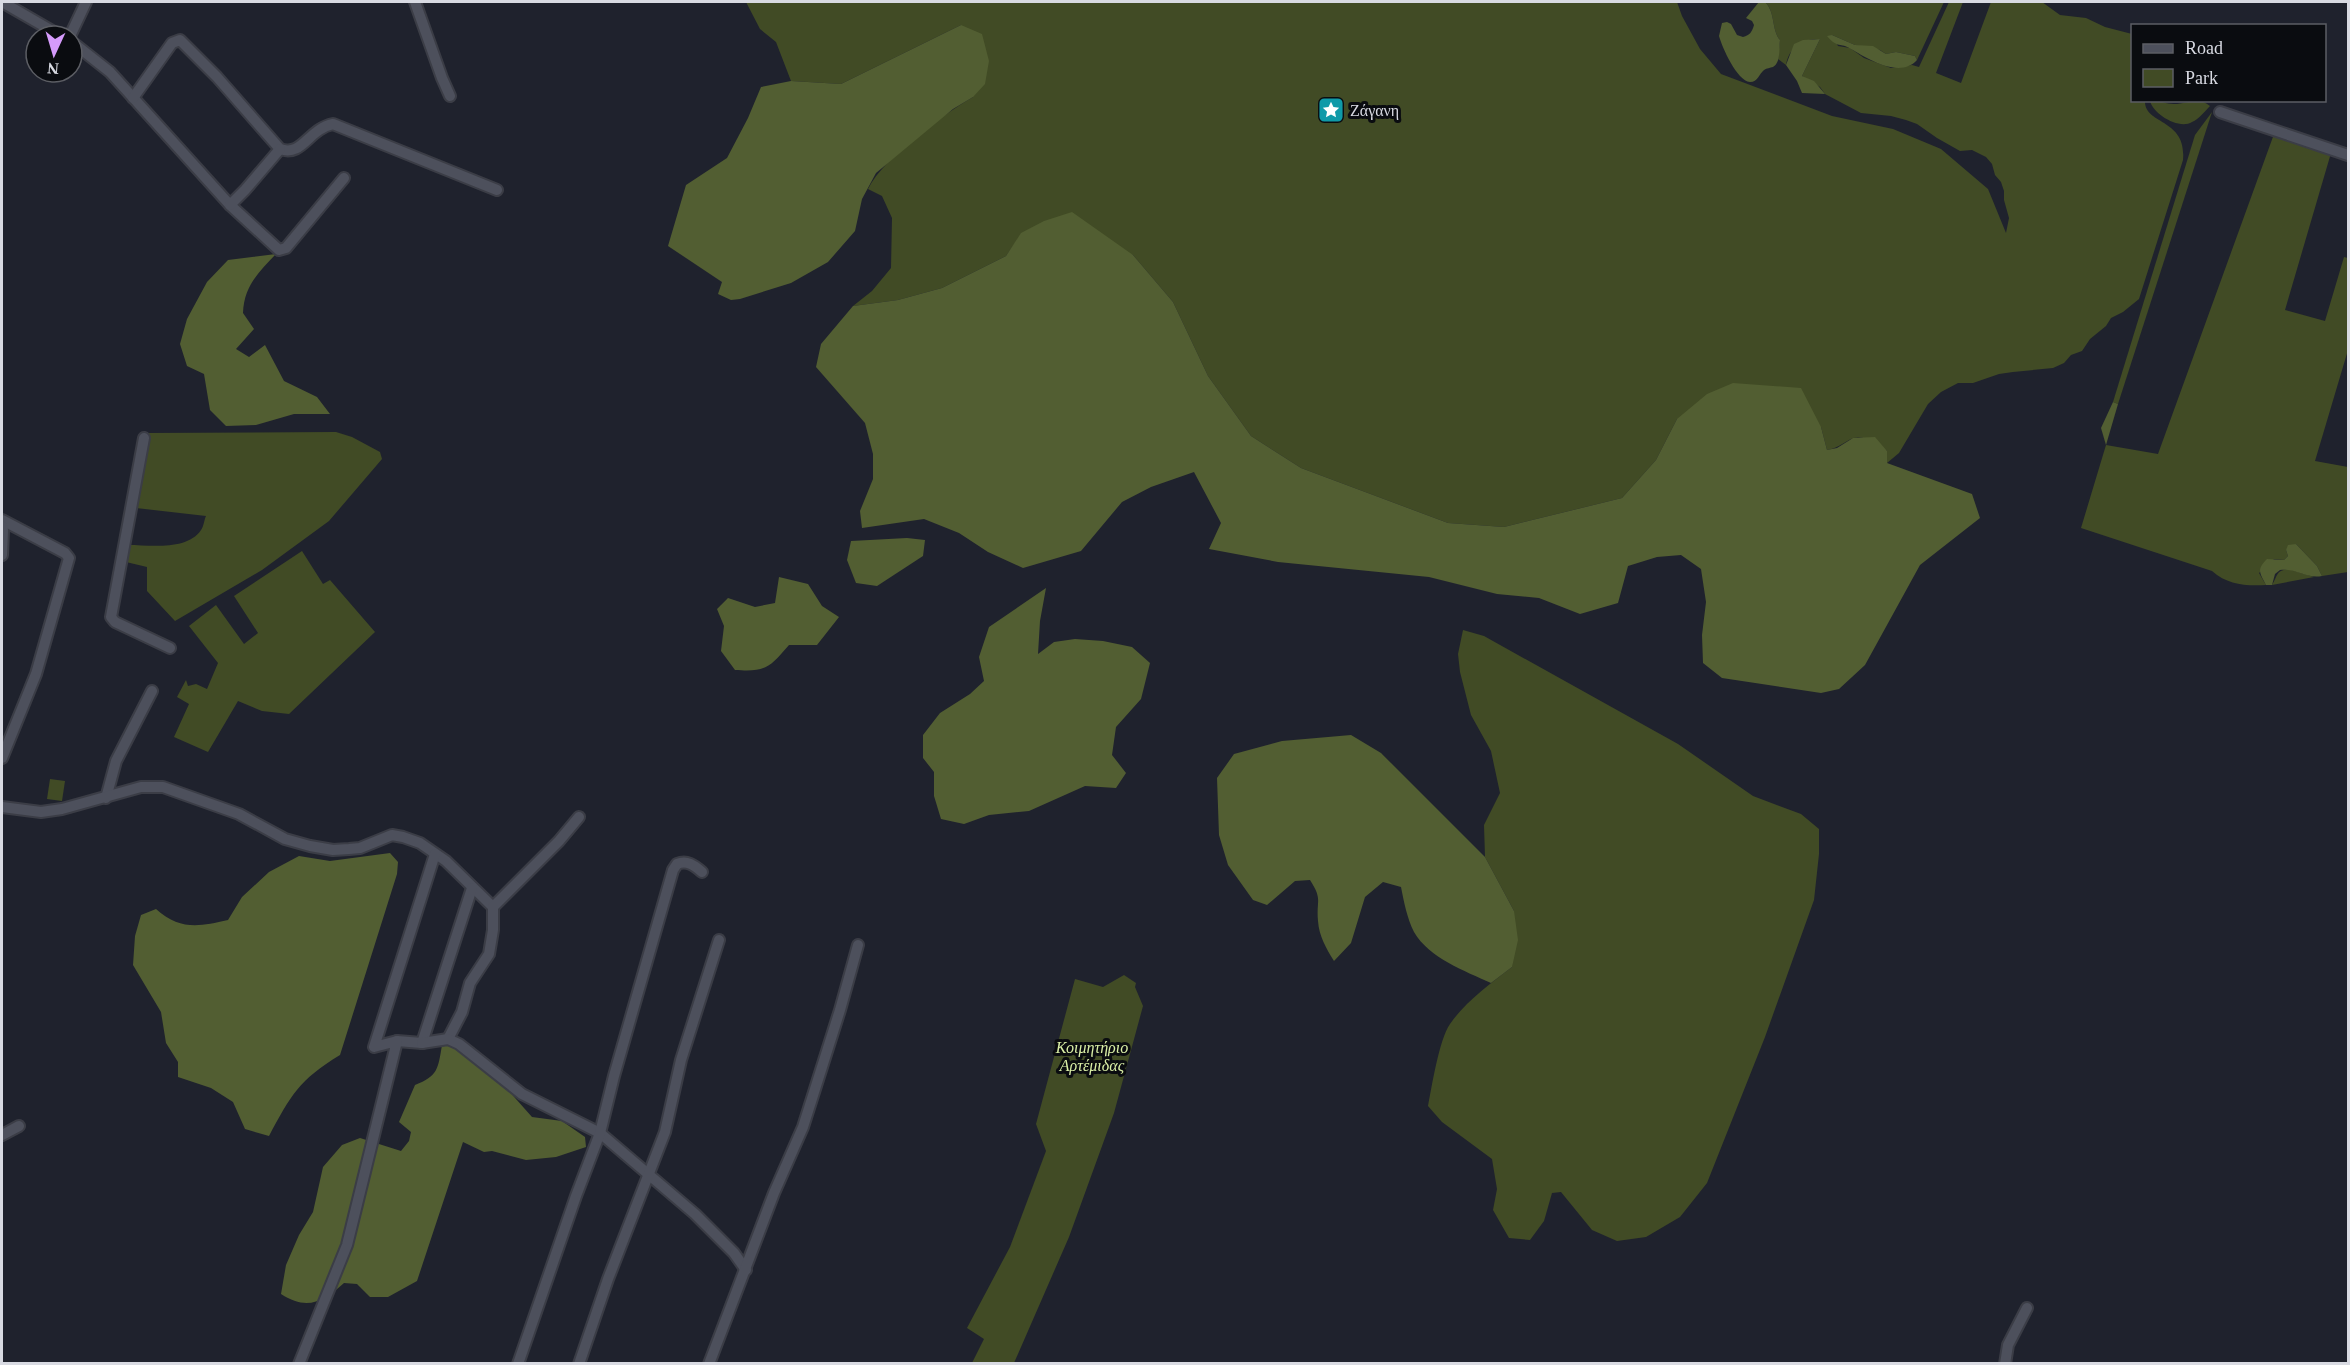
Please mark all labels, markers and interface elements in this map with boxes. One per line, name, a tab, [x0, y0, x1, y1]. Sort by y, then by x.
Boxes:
north arrow	[24, 24, 84, 84]
legend	[2131, 24, 2326, 102]
text: Road	[2185, 38, 2223, 58]
text: N	[46, 60, 59, 77]
text: Park	[2185, 68, 2218, 88]
place icon: Ζάγανη	[1316, 95, 1346, 125]
place label: Ζάγανη	[1350, 102, 1399, 120]
park label: Κοιμητήριο Αρτέμιδας	[1055, 1039, 1128, 1075]

